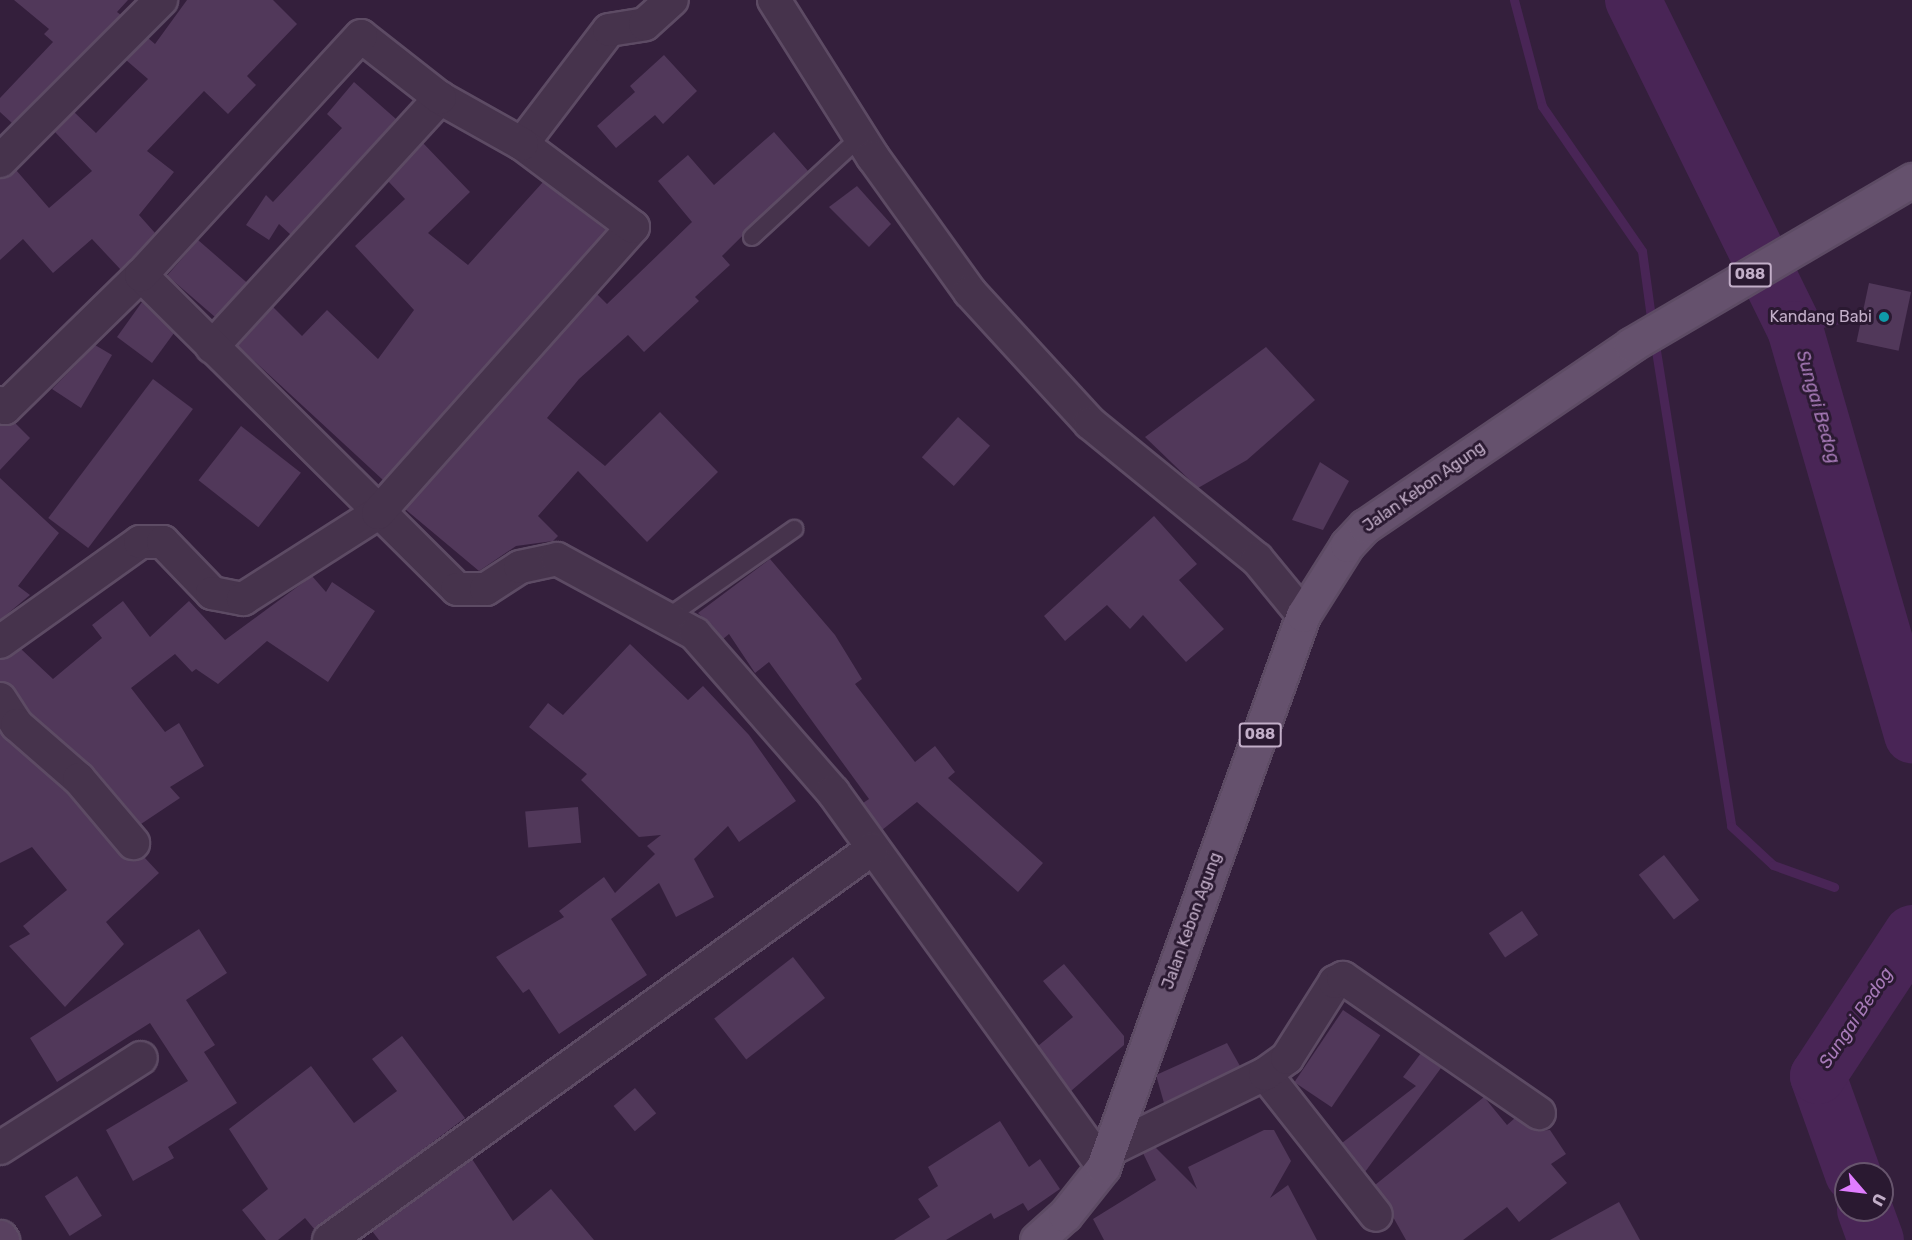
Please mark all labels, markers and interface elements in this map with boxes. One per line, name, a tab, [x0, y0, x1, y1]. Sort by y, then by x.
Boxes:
road number: 088	[1728, 263, 1772, 287]
place label: Kandang Babi	[1770, 307, 1872, 327]
marker: Kandang Babi	[1877, 310, 1891, 324]
water label: Sungai Bedog	[1792, 348, 1844, 466]
street label: Jalan Kebon Agung	[1359, 438, 1489, 536]
road number: 088	[1238, 723, 1282, 747]
street label: Jalan Kebon Agung	[1158, 850, 1226, 992]
water label: Sungai Bedog	[1814, 964, 1898, 1072]
north arrow	[1834, 1162, 1894, 1222]
text: U	[1867, 1190, 1890, 1209]

